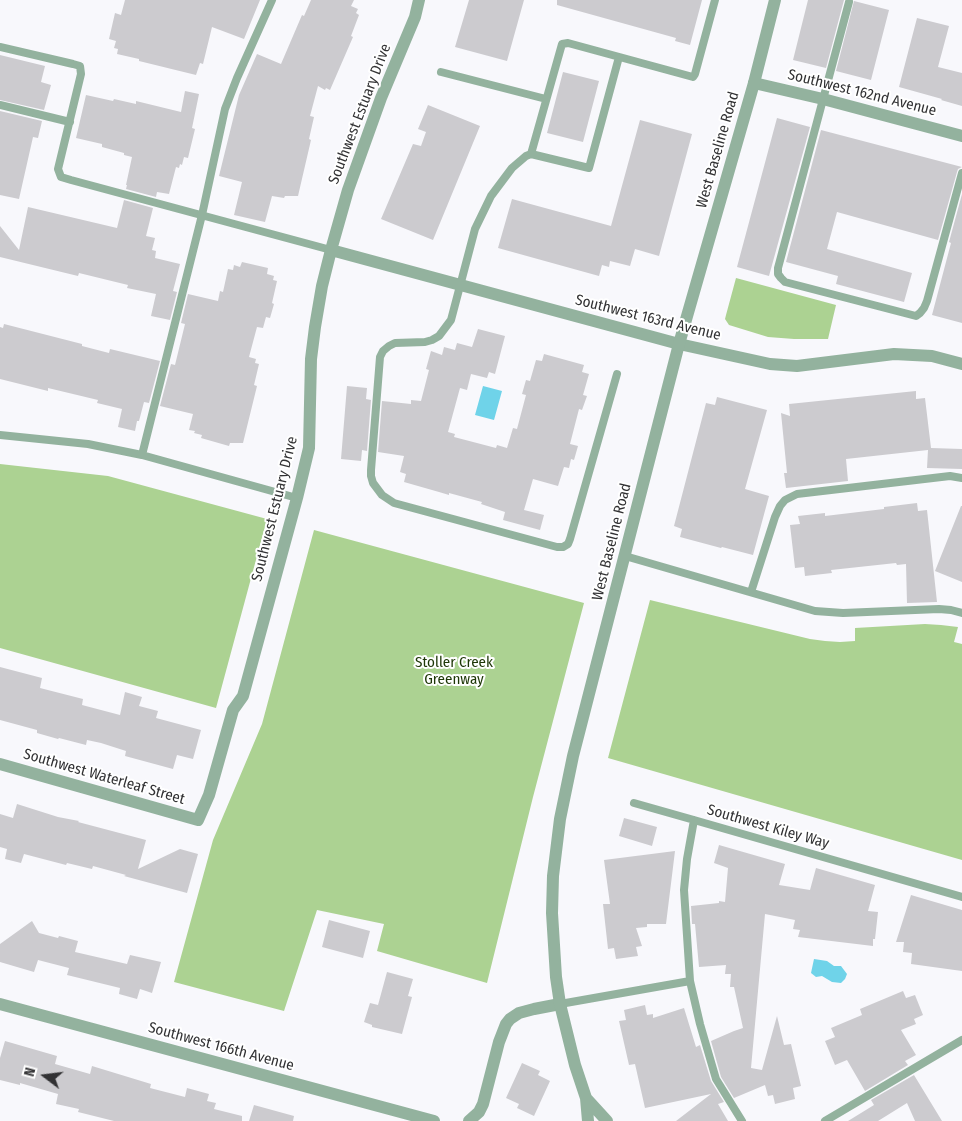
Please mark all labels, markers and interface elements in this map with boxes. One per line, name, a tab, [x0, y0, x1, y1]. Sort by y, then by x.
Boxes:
street label: Southwest Estuary Drive	[325, 41, 395, 187]
street label: Southwest 162nd Avenue	[786, 66, 938, 120]
street label: West Baseline Road	[693, 90, 743, 210]
street label: Southwest 163rd Avenue	[573, 291, 723, 345]
street label: Southwest Estuary Drive	[248, 435, 302, 583]
street label: West Baseline Road	[589, 481, 635, 603]
park label: Stoller Creek Greenway	[415, 654, 493, 689]
street label: Southwest Waterleaf Street	[21, 745, 187, 809]
street label: Southwest Kiley Way	[705, 801, 831, 853]
street label: Southwest 166th Avenue	[146, 1019, 296, 1075]
north arrow	[20, 1051, 70, 1101]
text: N	[21, 1066, 39, 1078]

